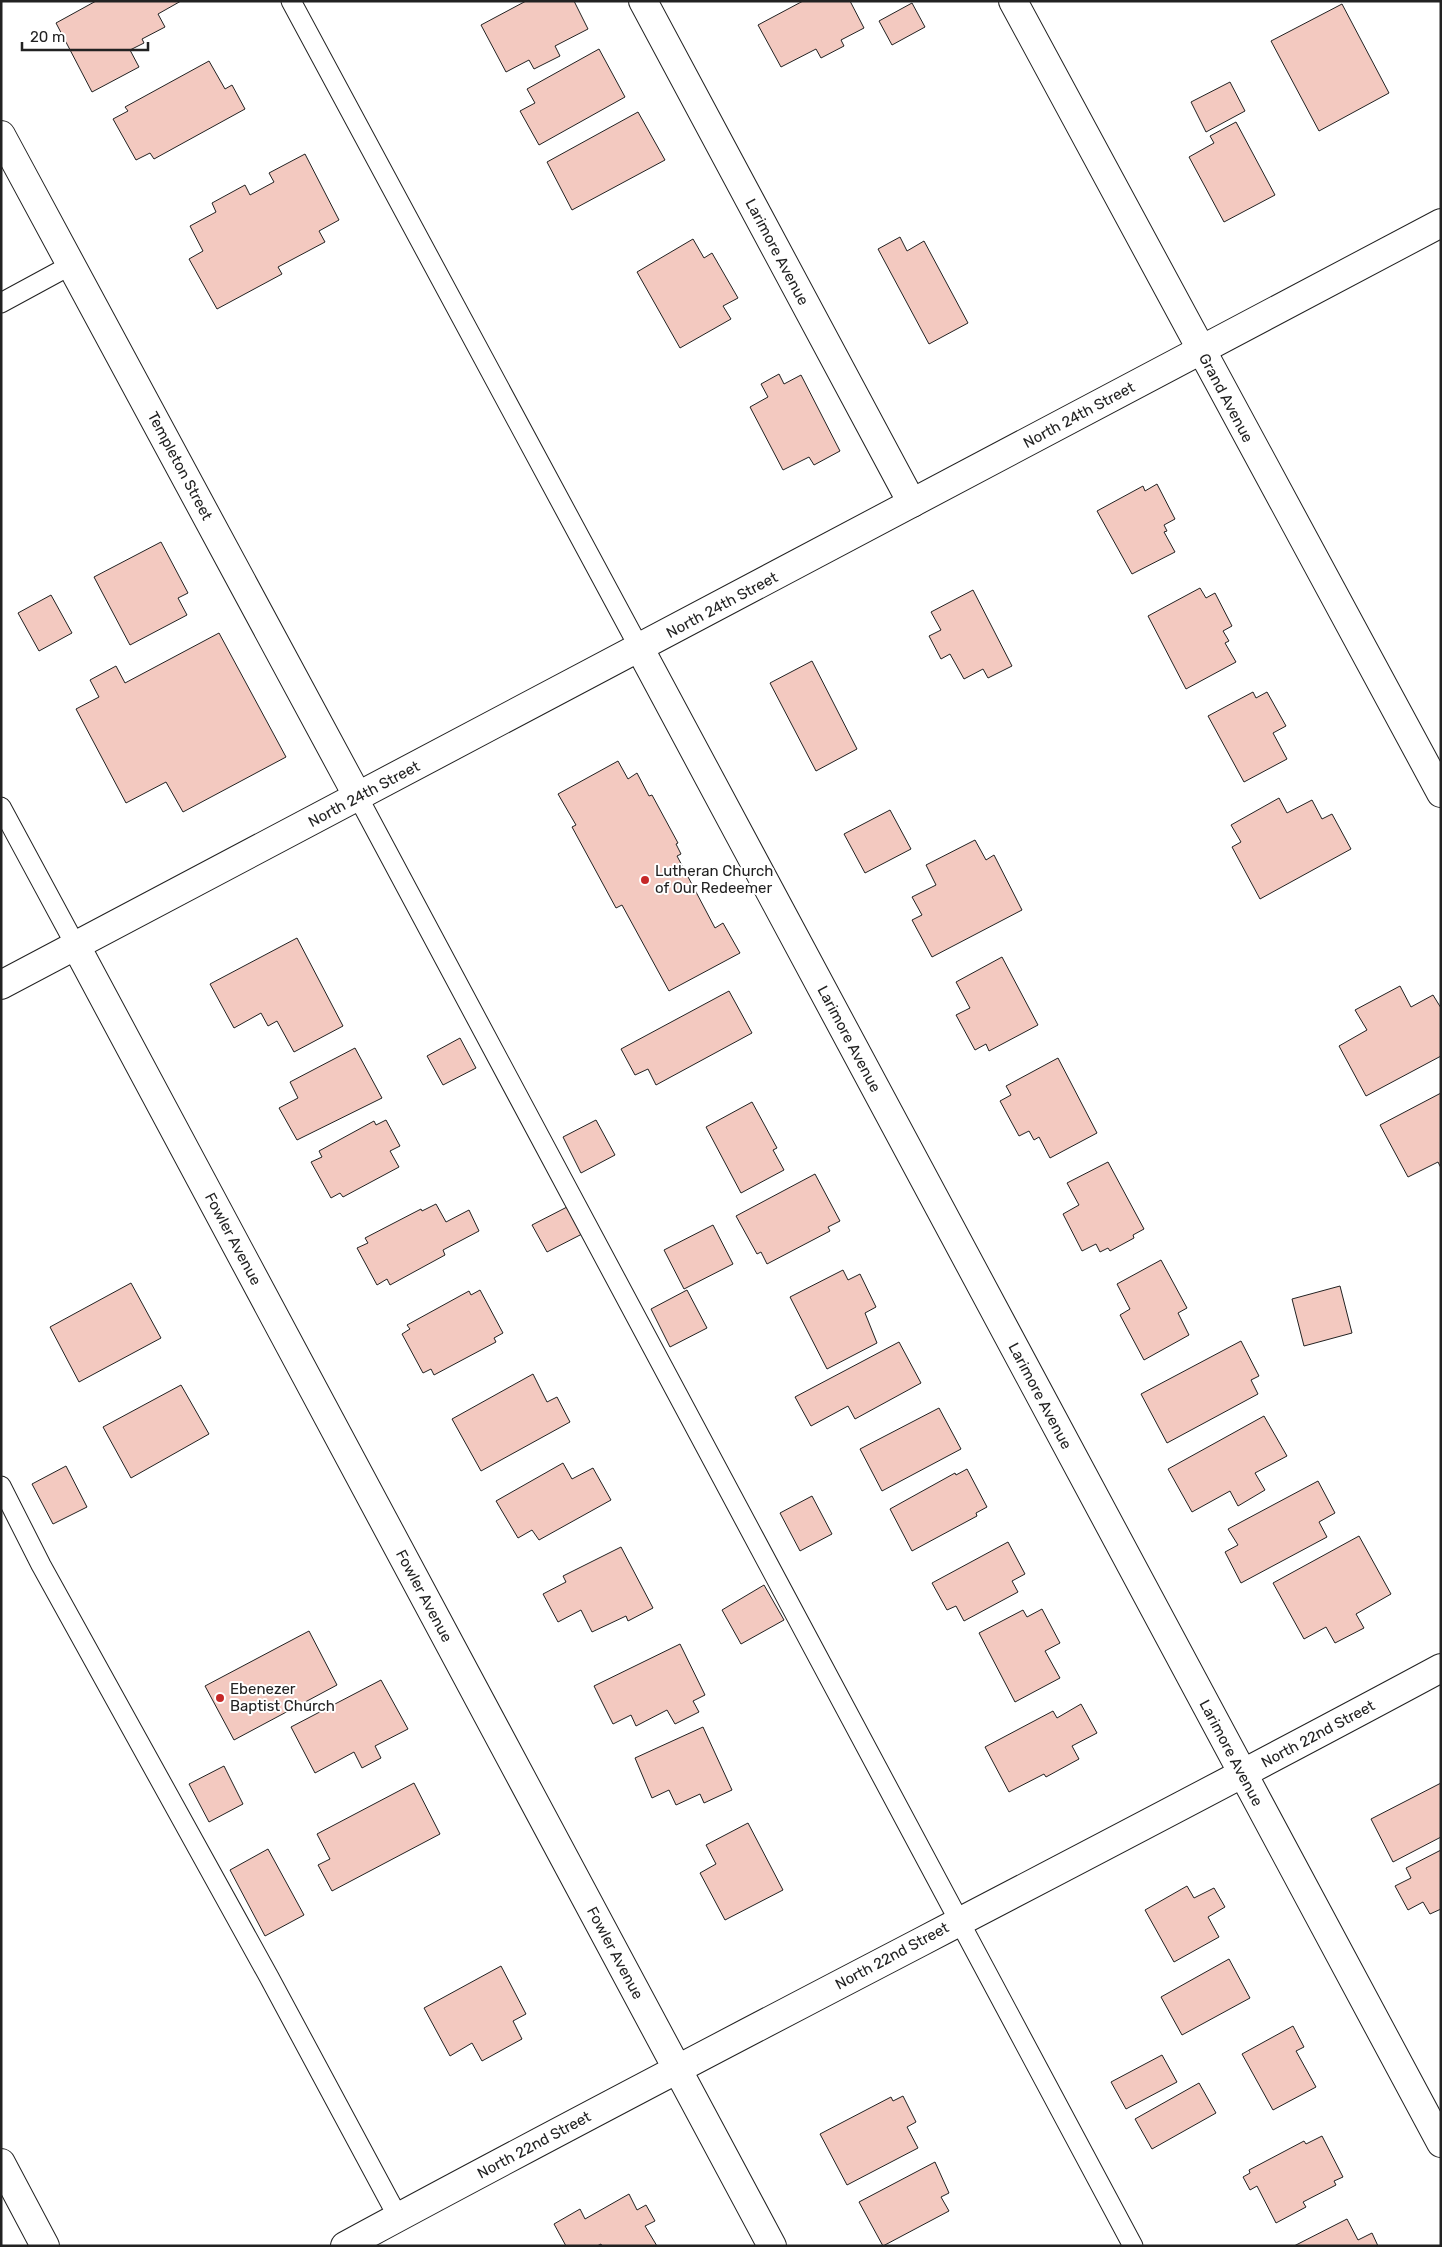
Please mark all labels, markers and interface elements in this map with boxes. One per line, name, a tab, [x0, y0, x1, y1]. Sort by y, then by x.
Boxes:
scale bar	[22, 20, 149, 52]
text: 20 m	[30, 28, 65, 46]
street label: Larimore Avenue	[741, 196, 813, 308]
street label: Grand Avenue	[1195, 351, 1257, 445]
street label: North 24th Street	[1020, 378, 1138, 452]
street label: Templeton Street	[144, 409, 216, 524]
street label: North 24th Street	[663, 568, 781, 642]
street label: North 24th Street	[305, 757, 423, 831]
place label: Lutheran Church of Our Redeemer	[655, 862, 773, 897]
marker: Lutheran Church of Our Redeemer	[639, 874, 651, 886]
street label: Larimore Avenue	[813, 983, 885, 1095]
street label: Fowler Avenue	[201, 1190, 265, 1288]
street label: Larimore Avenue	[1004, 1340, 1076, 1452]
street label: Fowler Avenue	[392, 1547, 456, 1645]
place label: Ebenezer Baptist Church	[230, 1680, 335, 1715]
marker: Ebenezer Baptist Church	[214, 1692, 226, 1704]
street label: North 22nd Street	[1258, 1696, 1378, 1772]
street label: Larimore Avenue	[1195, 1697, 1267, 1809]
street label: Fowler Avenue	[583, 1904, 647, 2002]
street label: North 22nd Street	[832, 1918, 952, 1994]
street label: North 22nd Street	[474, 2107, 594, 2183]

